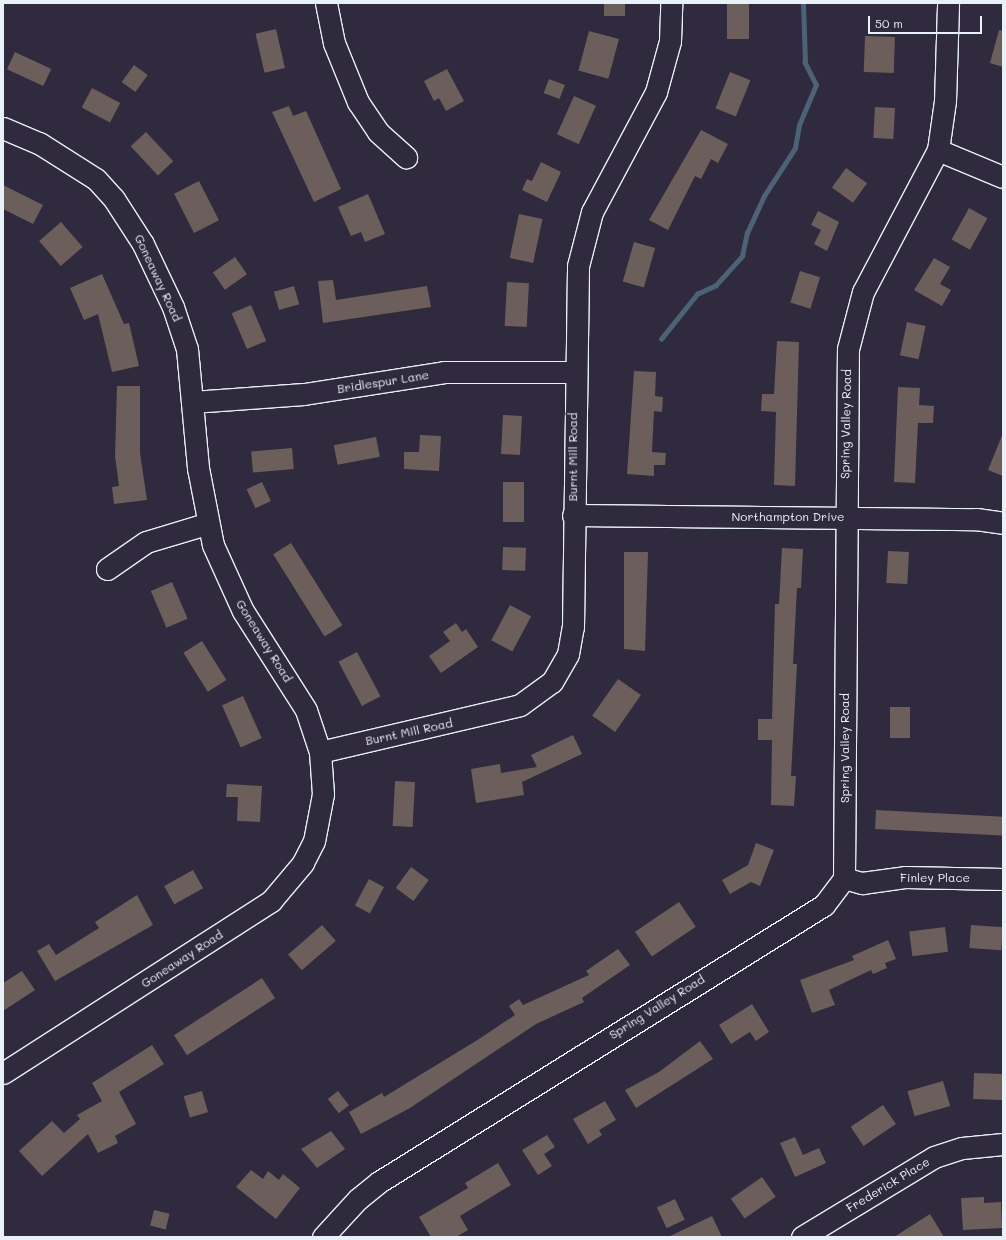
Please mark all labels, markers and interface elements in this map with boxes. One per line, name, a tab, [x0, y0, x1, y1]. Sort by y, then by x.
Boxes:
scale bar	[870, 8, 984, 34]
text: 50 m	[875, 15, 903, 31]
street label: Goneaway Road	[132, 232, 184, 324]
street label: Bridlespur Lane	[336, 368, 430, 396]
street label: Spring Valley Road	[838, 369, 854, 479]
street label: Burnt Mill Road	[566, 413, 580, 501]
street label: Northampton Drive	[731, 510, 845, 524]
street label: Goneaway Road	[233, 597, 295, 685]
street label: Spring Valley Road	[838, 693, 852, 803]
street label: Burnt Mill Road	[364, 716, 454, 748]
street label: Finley Place	[900, 871, 970, 885]
street label: Goneaway Road	[139, 927, 225, 991]
street label: Spring Valley Road	[607, 972, 707, 1042]
street label: Frederick Place	[844, 1155, 932, 1215]

